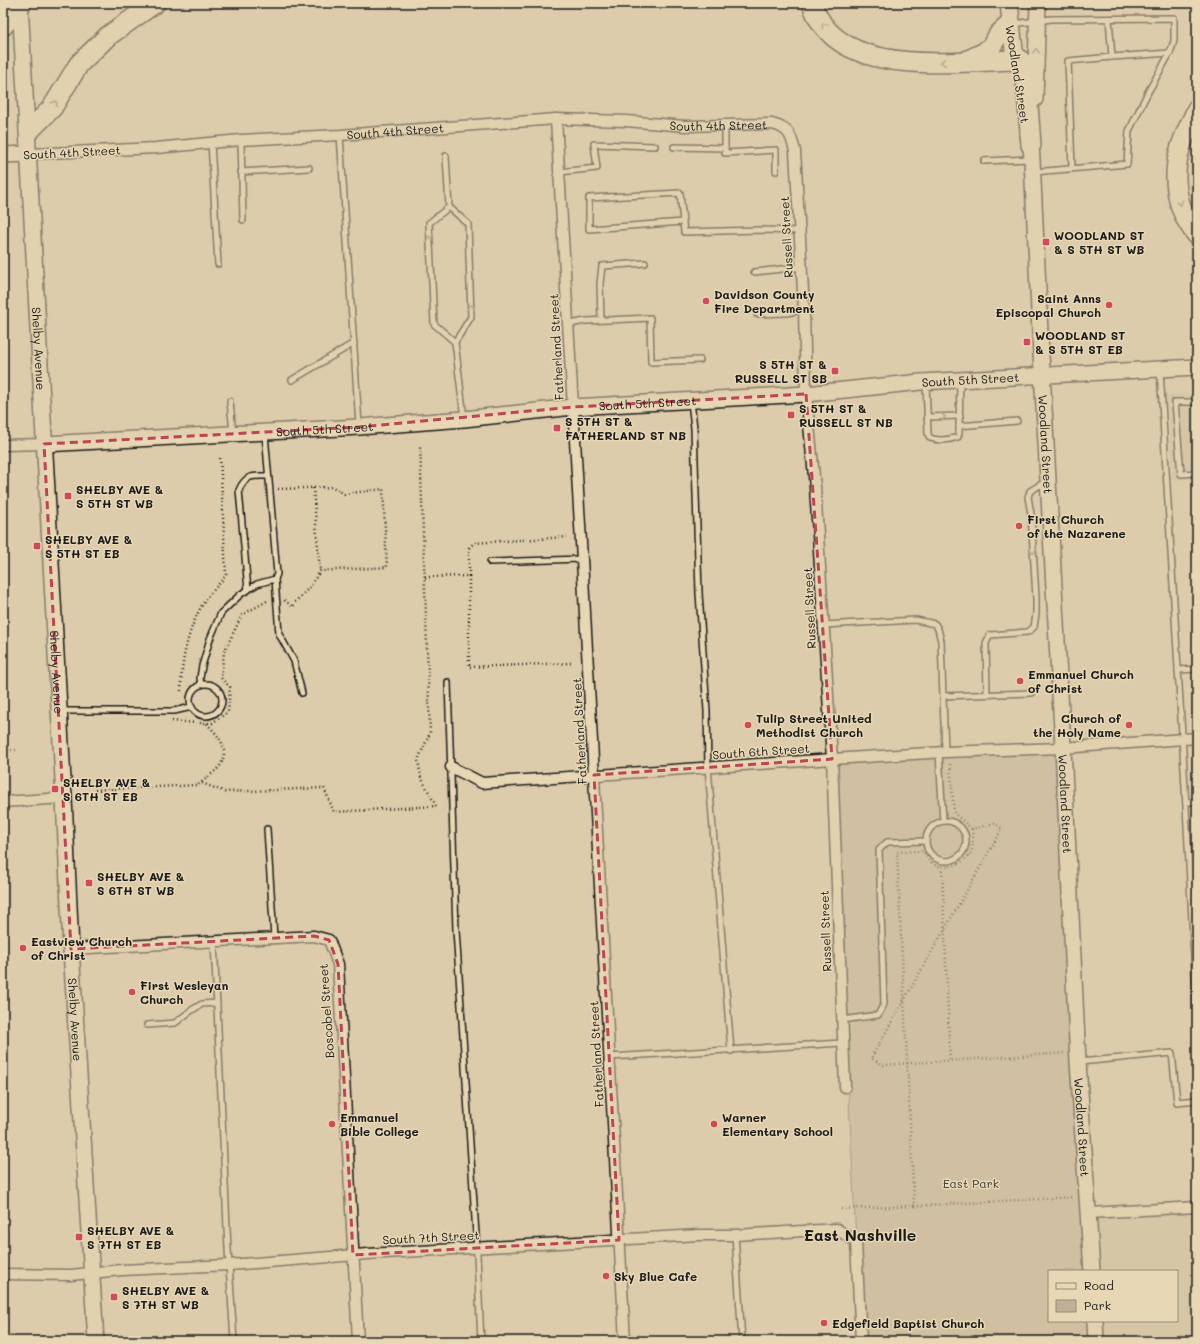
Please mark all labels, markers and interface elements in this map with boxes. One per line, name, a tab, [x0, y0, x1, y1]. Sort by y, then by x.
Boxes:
one-way arrow	[822, 22, 829, 29]
street label: Woodland Street	[1002, 24, 1034, 124]
one-way arrow	[1032, 48, 1040, 54]
one-way arrow	[940, 58, 946, 66]
one-way arrow	[50, 100, 58, 107]
street label: South 4th Street	[669, 116, 767, 134]
street label: South 4th Street	[346, 119, 444, 142]
street label: South 4th Street	[23, 141, 121, 163]
street label: Russell Street	[776, 196, 796, 278]
one-way arrow	[1175, 200, 1184, 207]
place label: WOODLAND ST & S 5TH ST WB	[1054, 227, 1144, 257]
one-way arrow	[425, 233, 434, 239]
marker: WOODLAND ST & S 5TH ST WB	[1041, 237, 1051, 247]
place label: Davidson County Fire Department	[714, 286, 815, 316]
place label: Saint Anns Episcopal Church	[996, 290, 1101, 320]
street label: Fatherland Street	[545, 293, 567, 401]
marker: Davidson County Fire Department	[701, 296, 711, 306]
marker: Saint Anns Episcopal Church	[1104, 300, 1114, 310]
one-way arrow	[467, 304, 475, 310]
street label: Shelby Avenue	[29, 306, 49, 391]
place label: WOODLAND ST & S 5TH ST EB	[1035, 327, 1125, 357]
marker: WOODLAND ST & S 5TH ST EB	[1022, 337, 1032, 347]
place label: S 5TH ST & RUSSELL ST SB	[735, 356, 827, 386]
marker: S 5TH ST & RUSSELL ST SB	[830, 366, 840, 376]
street label: South 5th Street	[921, 369, 1020, 390]
street label: South 5th Street	[598, 392, 697, 414]
street label: Woodland Street	[1035, 394, 1057, 494]
place label: S 5TH ST & RUSSELL ST NB	[799, 400, 893, 430]
marker: S 5TH ST & RUSSELL ST NB	[786, 410, 796, 420]
one-way arrow	[940, 412, 946, 421]
place label: S 5TH ST & FATHERLAND ST NB	[565, 413, 686, 443]
street label: South 5th Street	[275, 418, 374, 439]
marker: S 5TH ST & FATHERLAND ST NB	[552, 423, 562, 433]
place label: SHELBY AVE & S 5TH ST WB	[76, 481, 164, 511]
marker: SHELBY AVE & S 5TH ST WB	[63, 491, 73, 501]
place label: First Church of the Nazarene	[1027, 511, 1126, 541]
marker: First Church of the Nazarene	[1014, 521, 1024, 531]
place label: SHELBY AVE & S 5TH ST EB	[45, 531, 133, 561]
marker: SHELBY AVE & S 5TH ST EB	[32, 541, 42, 551]
one-way arrow	[1029, 548, 1038, 554]
street label: Russell Street	[799, 567, 819, 649]
street label: Shelby Avenue	[47, 630, 67, 714]
place label: Emmanuel Church of Christ	[1028, 666, 1134, 696]
marker: Emmanuel Church of Christ	[1015, 676, 1025, 686]
street label: Fatherland Street	[568, 677, 590, 785]
place label: Tulip Street United Methodist Church	[756, 710, 872, 740]
place label: Church of the Holy Name	[1033, 710, 1122, 740]
marker: Tulip Street United Methodist Church	[743, 720, 753, 730]
marker: Church of the Holy Name	[1124, 720, 1134, 730]
street label: South 6th Street	[712, 740, 810, 762]
street label: Woodland Street	[1055, 754, 1076, 854]
place label: SHELBY AVE & S 6TH ST EB	[63, 774, 151, 804]
marker: SHELBY AVE & S 6TH ST EB	[50, 784, 60, 794]
place label: SHELBY AVE & S 6TH ST WB	[97, 868, 185, 898]
marker: SHELBY AVE & S 6TH ST WB	[84, 878, 94, 888]
street label: Russell Street	[816, 890, 834, 972]
place label: Eastview Church of Christ	[31, 933, 132, 963]
marker: Eastview Church of Christ	[18, 943, 28, 953]
street label: Boscobel Street	[315, 963, 337, 1059]
street label: Shelby Avenue	[65, 977, 86, 1062]
place label: First Wesleyan Church	[140, 977, 228, 1007]
marker: First Wesleyan Church	[127, 987, 137, 997]
street label: Fatherland Street	[585, 1000, 607, 1108]
street label: Woodland Street	[1071, 1077, 1094, 1177]
place label: Emmanuel Bible College	[340, 1109, 419, 1139]
place label: Warner Elementary School	[722, 1109, 833, 1139]
marker: Emmanuel Bible College	[327, 1119, 337, 1129]
marker: Warner Elementary School	[709, 1119, 719, 1129]
park label: East Park	[943, 1175, 999, 1191]
place label: SHELBY AVE & S 7TH ST EB	[87, 1222, 175, 1252]
district label: East Nashville	[804, 1224, 916, 1245]
street label: South 7th Street	[382, 1226, 480, 1248]
marker: SHELBY AVE & S 7TH ST EB	[74, 1232, 84, 1242]
place label: Sky Blue Cafe	[614, 1268, 697, 1284]
legend	[1048, 1270, 1178, 1322]
marker: Sky Blue Cafe	[601, 1271, 611, 1281]
text: Road	[1084, 1277, 1114, 1293]
place label: SHELBY AVE & S 7TH ST WB	[122, 1282, 210, 1312]
marker: SHELBY AVE & S 7TH ST WB	[109, 1292, 119, 1302]
text: Park	[1084, 1297, 1111, 1313]
place label: Edgefield Baptist Church	[832, 1315, 984, 1331]
marker: Edgefield Baptist Church	[819, 1318, 829, 1328]

